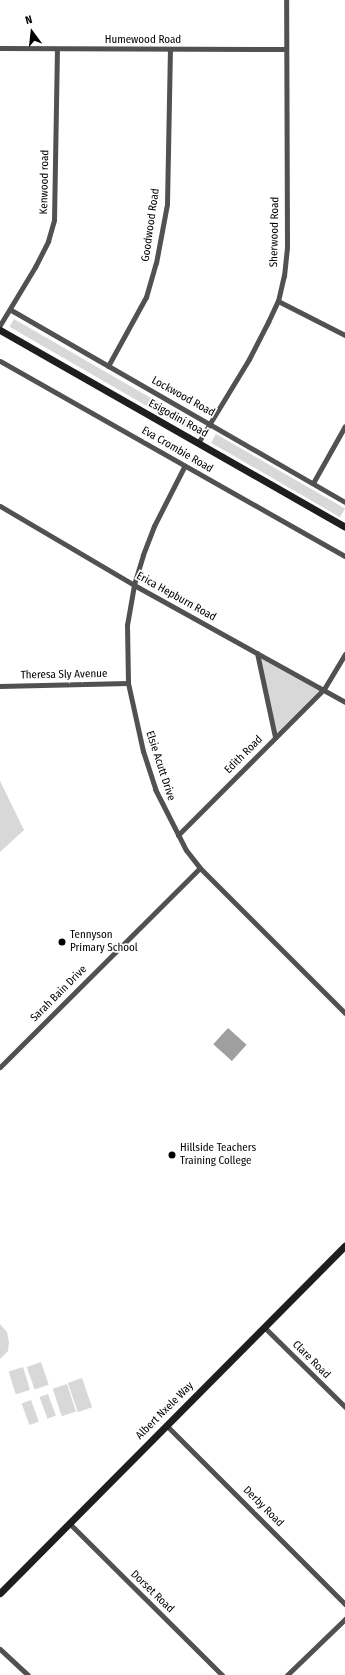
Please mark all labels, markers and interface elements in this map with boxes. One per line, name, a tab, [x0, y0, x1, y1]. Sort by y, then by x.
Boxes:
north arrow	[12, 12, 52, 52]
text: N	[24, 13, 34, 27]
street label: Humewood Road	[105, 33, 181, 47]
street label: Kenwood road	[38, 150, 52, 214]
street label: Goodwood Road	[139, 188, 163, 262]
street label: Sherwood Road	[268, 197, 282, 267]
street label: Lockwood Road	[149, 374, 217, 420]
street label: Esigodini Road	[146, 397, 210, 441]
street label: Eva Crombie Road	[139, 424, 215, 476]
street label: Erica Hepburn Road	[134, 570, 218, 624]
street label: Theresa Sly Avenue	[21, 668, 107, 682]
street label: Elsie Acutt Drive	[142, 729, 178, 803]
street label: Edith Road	[222, 733, 266, 777]
place label: Tennyson Primary School	[70, 929, 138, 955]
marker: Tennyson Primary School	[57, 937, 67, 947]
street label: Sarah Bain Drive	[28, 963, 90, 1025]
place label: Hillside Teachers Training College	[180, 1142, 256, 1168]
marker: Hillside Teachers Training College	[167, 1150, 177, 1160]
street label: Clare Road	[289, 1338, 333, 1382]
street label: Albert Nxele Way	[134, 1380, 196, 1442]
street label: Derby Road	[240, 1484, 286, 1530]
street label: Dorset Road	[128, 1568, 176, 1616]

